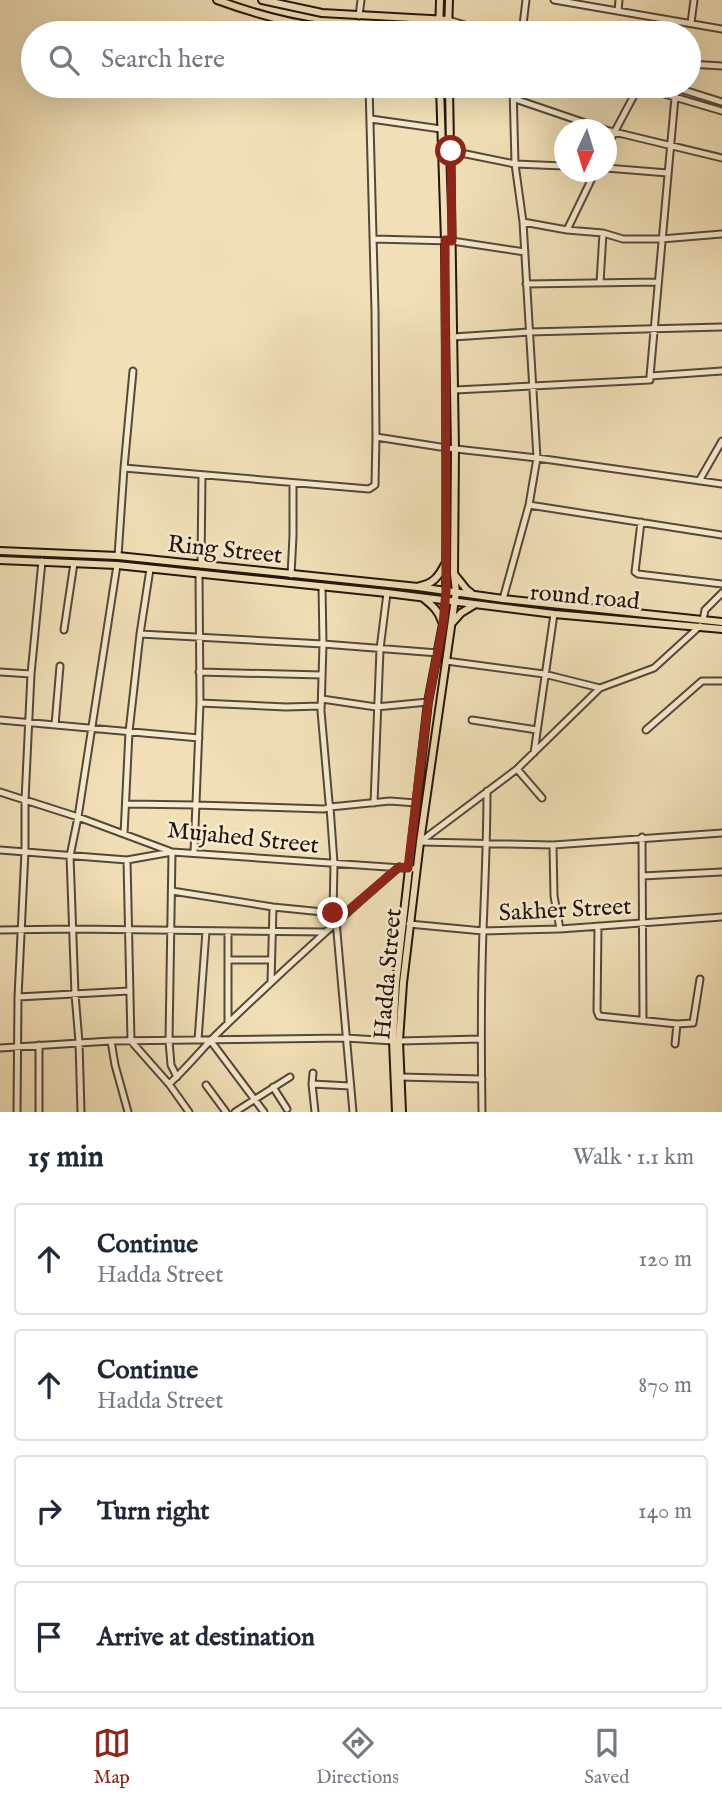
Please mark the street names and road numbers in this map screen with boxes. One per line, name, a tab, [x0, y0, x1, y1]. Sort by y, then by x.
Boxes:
street label: Ring Street	[166, 529, 284, 572]
street label: round road	[529, 577, 641, 618]
street label: Mujahed Street	[166, 815, 320, 862]
street label: Sakher Street	[498, 892, 632, 929]
street label: Hadda Street	[367, 907, 410, 1041]

